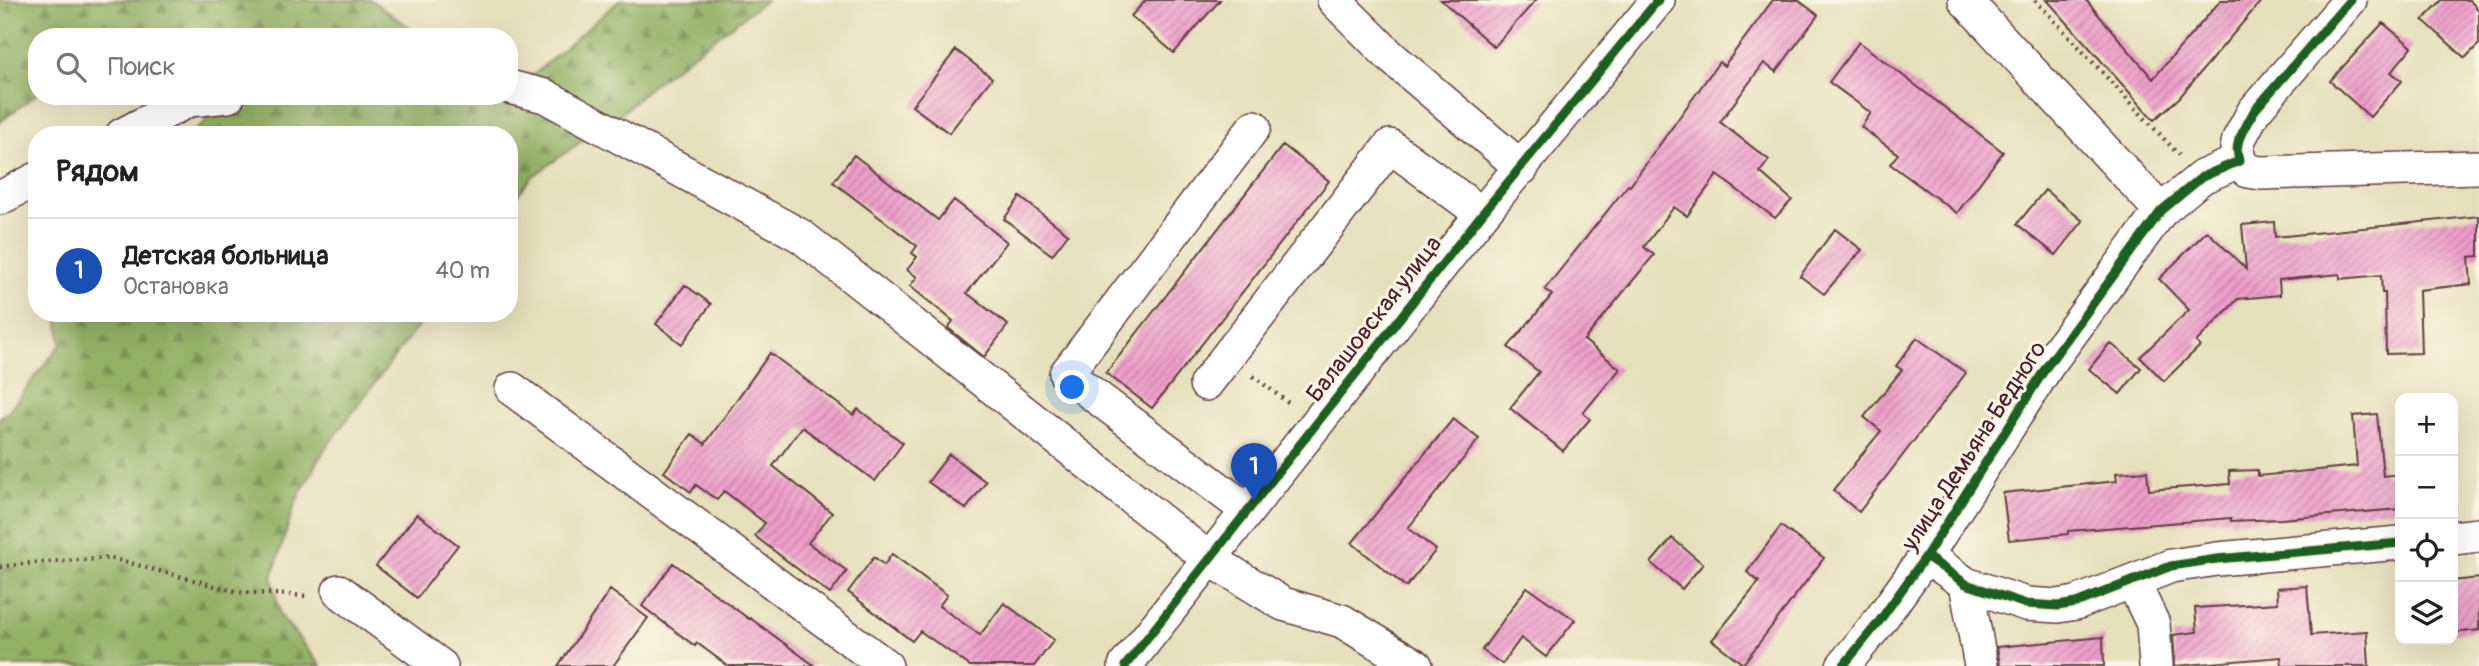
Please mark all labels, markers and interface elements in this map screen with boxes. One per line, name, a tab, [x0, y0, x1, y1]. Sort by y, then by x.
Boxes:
search box	[28, 28, 518, 105]
icon: search	[52, 48, 90, 86]
text: Поиск	[108, 51, 176, 83]
text: Рядом	[56, 153, 139, 190]
street label: Балашовская улица	[1300, 230, 1448, 408]
text: Детская больница	[123, 240, 328, 272]
text: 1	[75, 256, 84, 285]
text: 40 m	[436, 256, 490, 285]
text: Остановка	[123, 272, 229, 301]
street label: улица Демьяна Бедного	[1895, 336, 2053, 557]
your location	[1055, 370, 1089, 404]
map controls	[2395, 393, 2458, 645]
button: +	[2395, 393, 2458, 456]
pin: 1	[1231, 443, 1277, 501]
button: −	[2395, 456, 2458, 519]
button: locate	[2395, 519, 2458, 582]
button: layers	[2395, 582, 2458, 645]

